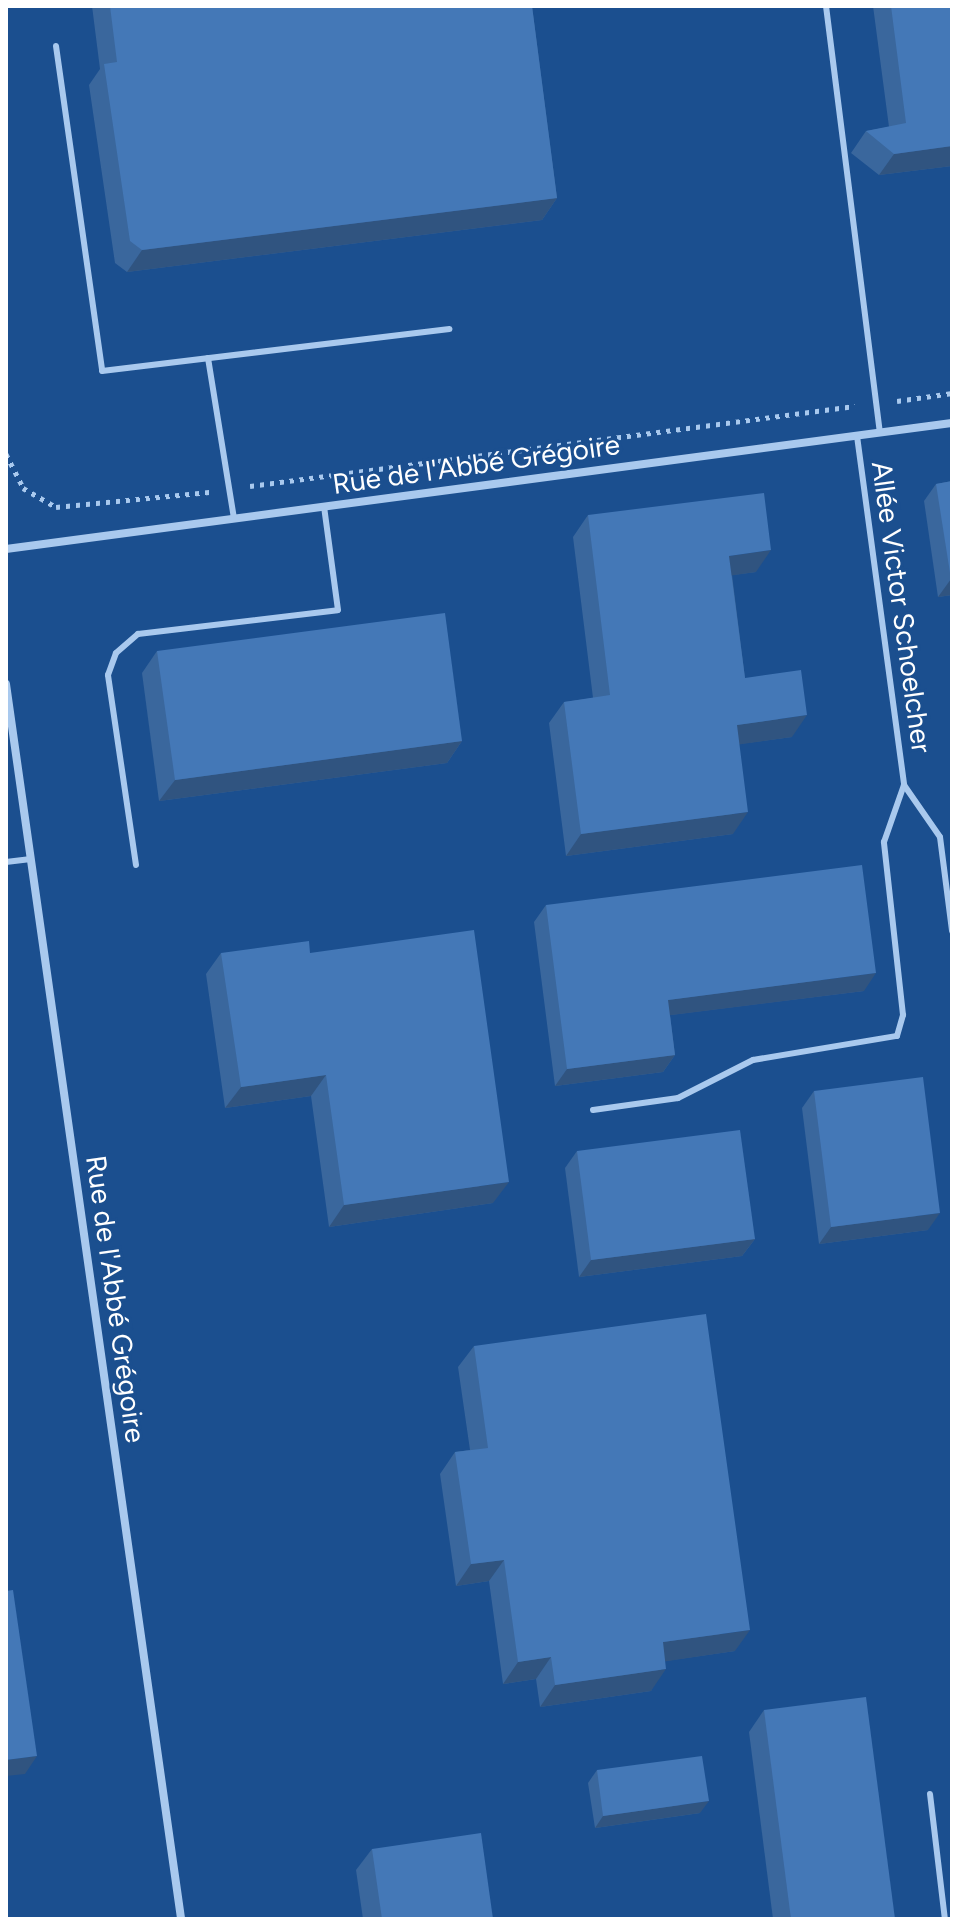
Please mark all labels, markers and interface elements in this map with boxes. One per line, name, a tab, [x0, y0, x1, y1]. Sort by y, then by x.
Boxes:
street label: Rue de l'Abbé Grégoire	[330, 427, 622, 501]
street label: Allée Victor Schoelcher	[865, 459, 939, 755]
street label: Rue de l'Abbé Grégoire	[79, 1153, 153, 1445]

